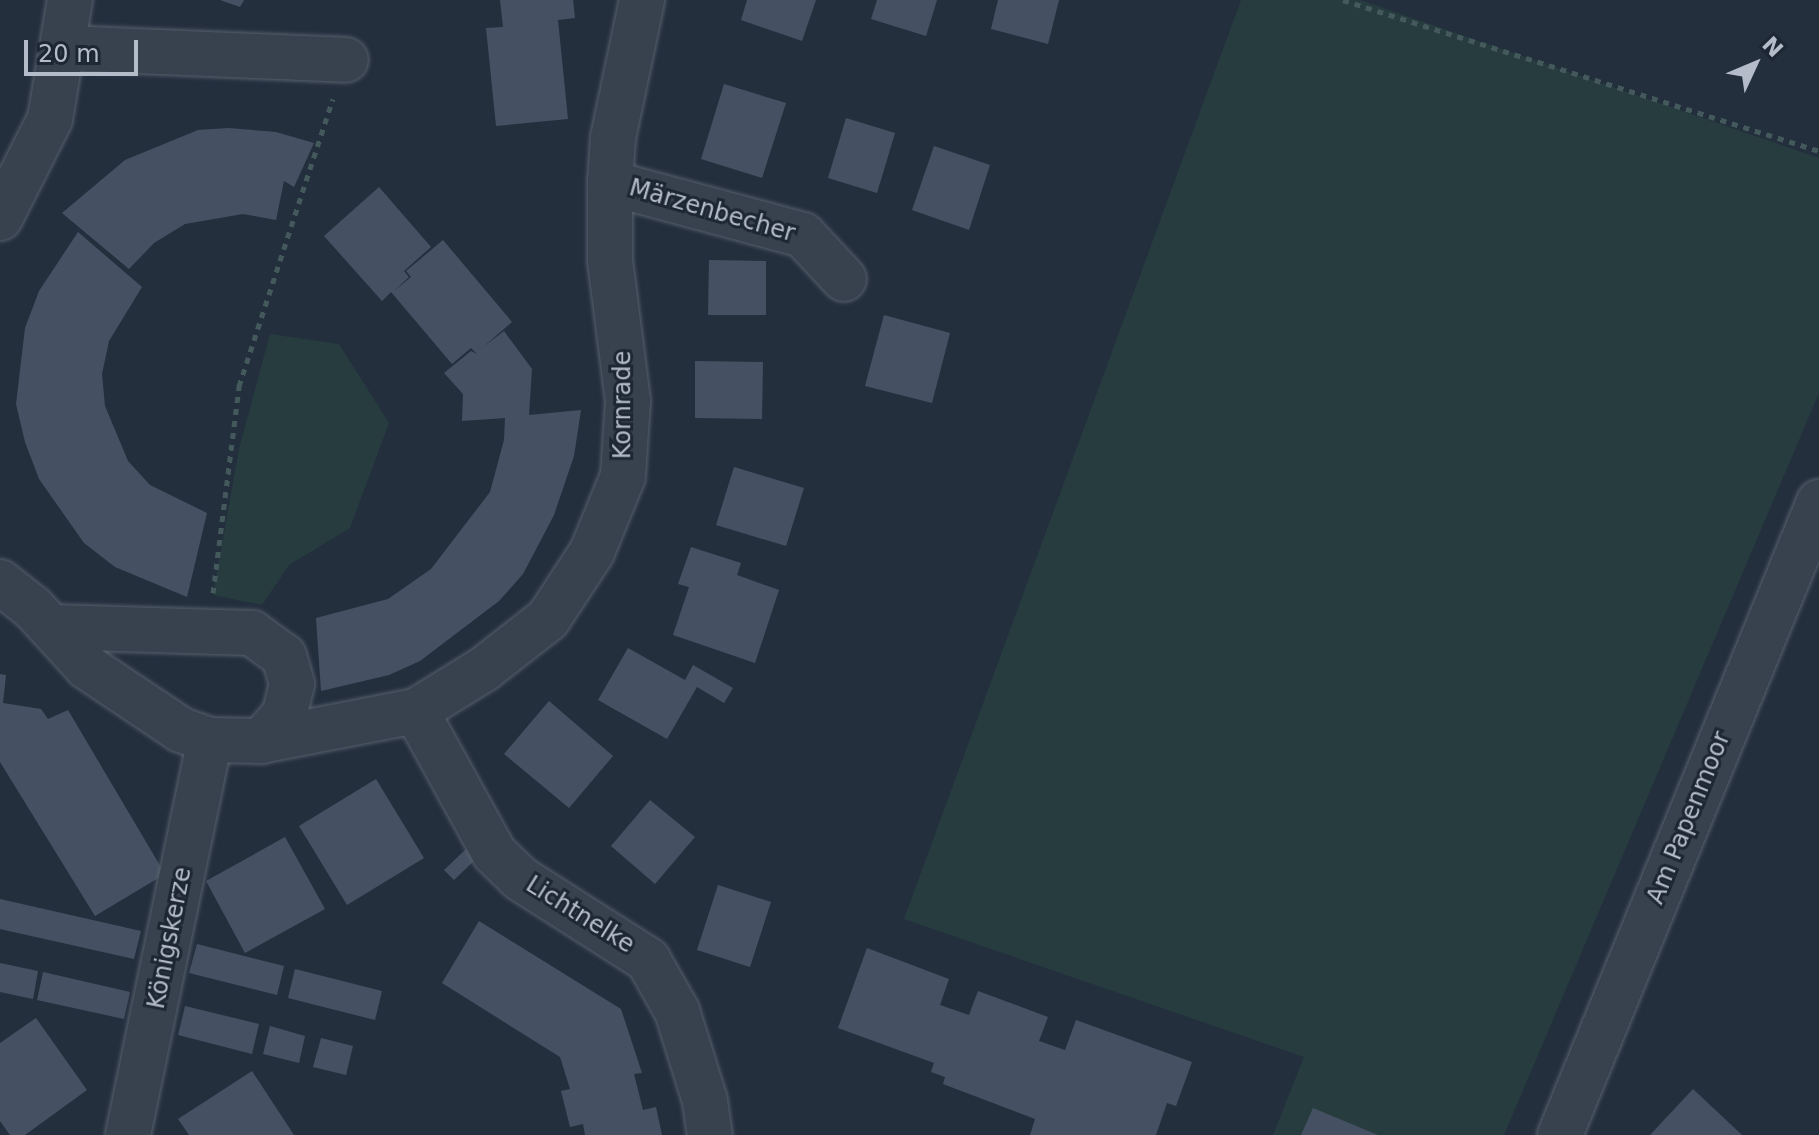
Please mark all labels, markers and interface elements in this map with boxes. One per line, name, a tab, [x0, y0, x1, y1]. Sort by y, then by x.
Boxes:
scale bar	[28, 24, 142, 74]
north arrow	[1715, 24, 1795, 104]
text: N	[1757, 32, 1788, 62]
text: 20 m	[38, 40, 100, 68]
street label: Märzenbecher	[626, 174, 798, 248]
street label: Kornrade	[609, 351, 637, 459]
street label: Am Papenmoor	[1641, 728, 1737, 908]
street label: Königskerze	[142, 865, 198, 1011]
street label: Lichtnelke	[521, 870, 639, 960]

